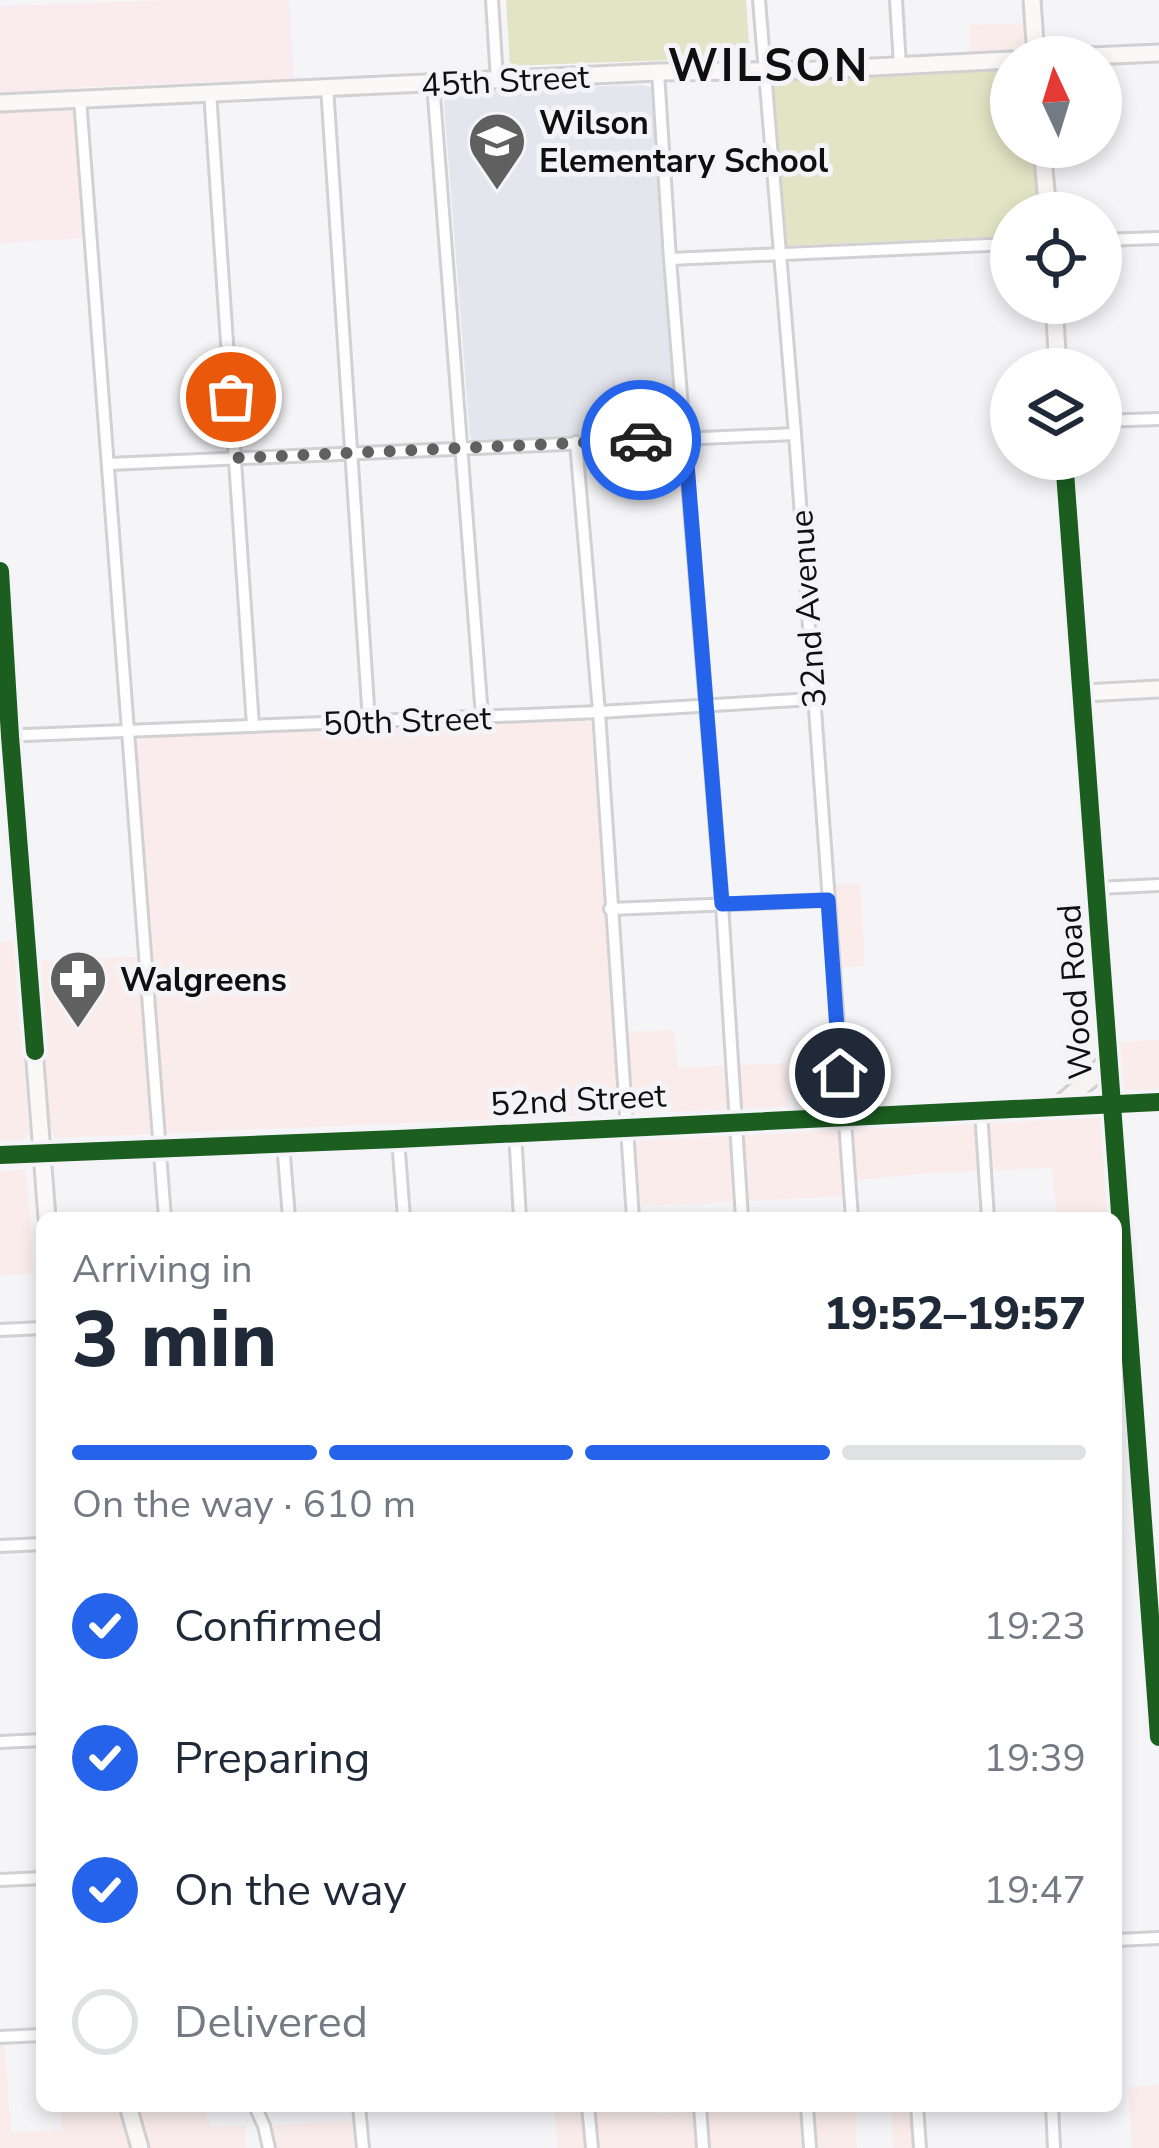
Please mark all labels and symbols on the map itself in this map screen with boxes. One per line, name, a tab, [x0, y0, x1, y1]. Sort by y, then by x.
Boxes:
district label: WILSON	[668, 36, 870, 97]
north arrow	[990, 36, 1122, 168]
street label: 45th Street	[420, 55, 591, 108]
place label: Wilson Elementary School	[539, 101, 829, 184]
school or university icon: Wilson Elementary School	[466, 110, 528, 192]
pin	[180, 346, 282, 448]
courier	[581, 380, 701, 500]
street label: 32nd Avenue	[779, 508, 838, 709]
street label: 50th Street	[322, 696, 492, 747]
street label: Wood Road	[1047, 903, 1104, 1081]
pharmacy icon: Walgreens	[47, 948, 109, 1030]
place label: Walgreens	[120, 958, 287, 1003]
pin	[789, 1022, 891, 1124]
street label: 52nd Street	[489, 1073, 668, 1128]

